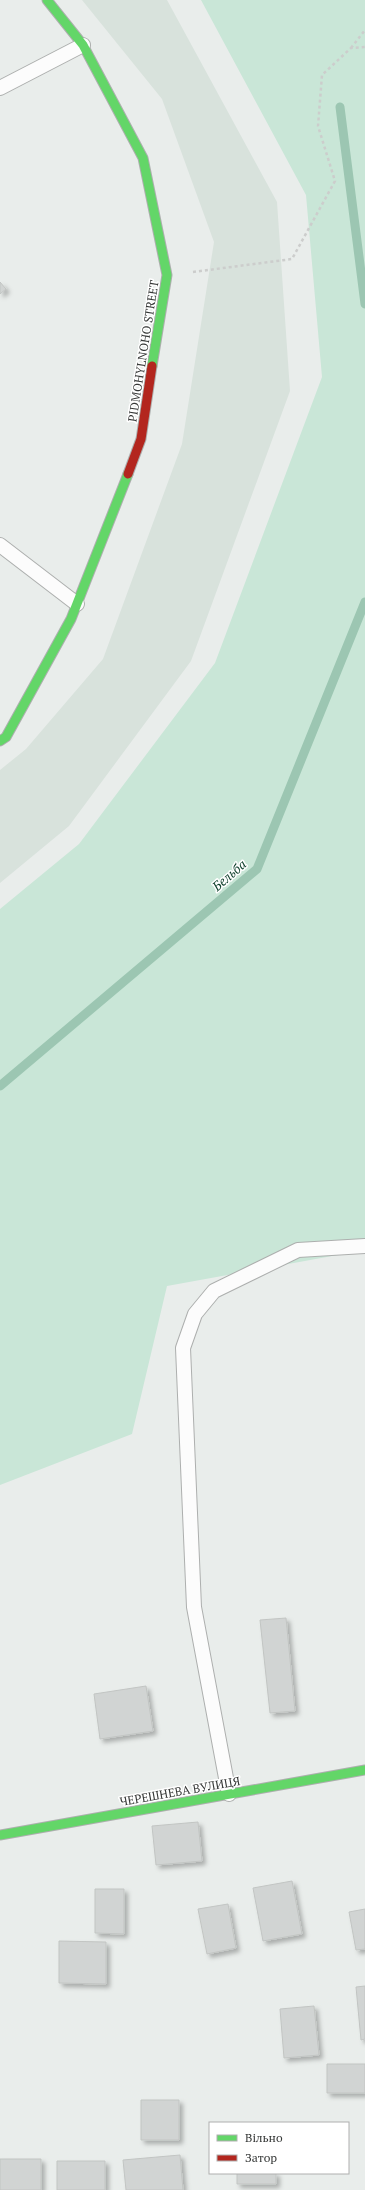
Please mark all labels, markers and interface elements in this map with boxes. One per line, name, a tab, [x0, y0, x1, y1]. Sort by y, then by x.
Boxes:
street label: PIDMOHYLNOHO STREET	[124, 278, 162, 423]
water label: Бельба	[207, 855, 250, 895]
street label: ЧЕРЕШНЕВА ВУЛИЦЯ	[119, 1773, 242, 1809]
legend	[209, 2122, 349, 2174]
text: Вільно	[245, 2130, 283, 2145]
text: Затор	[245, 2150, 277, 2165]

